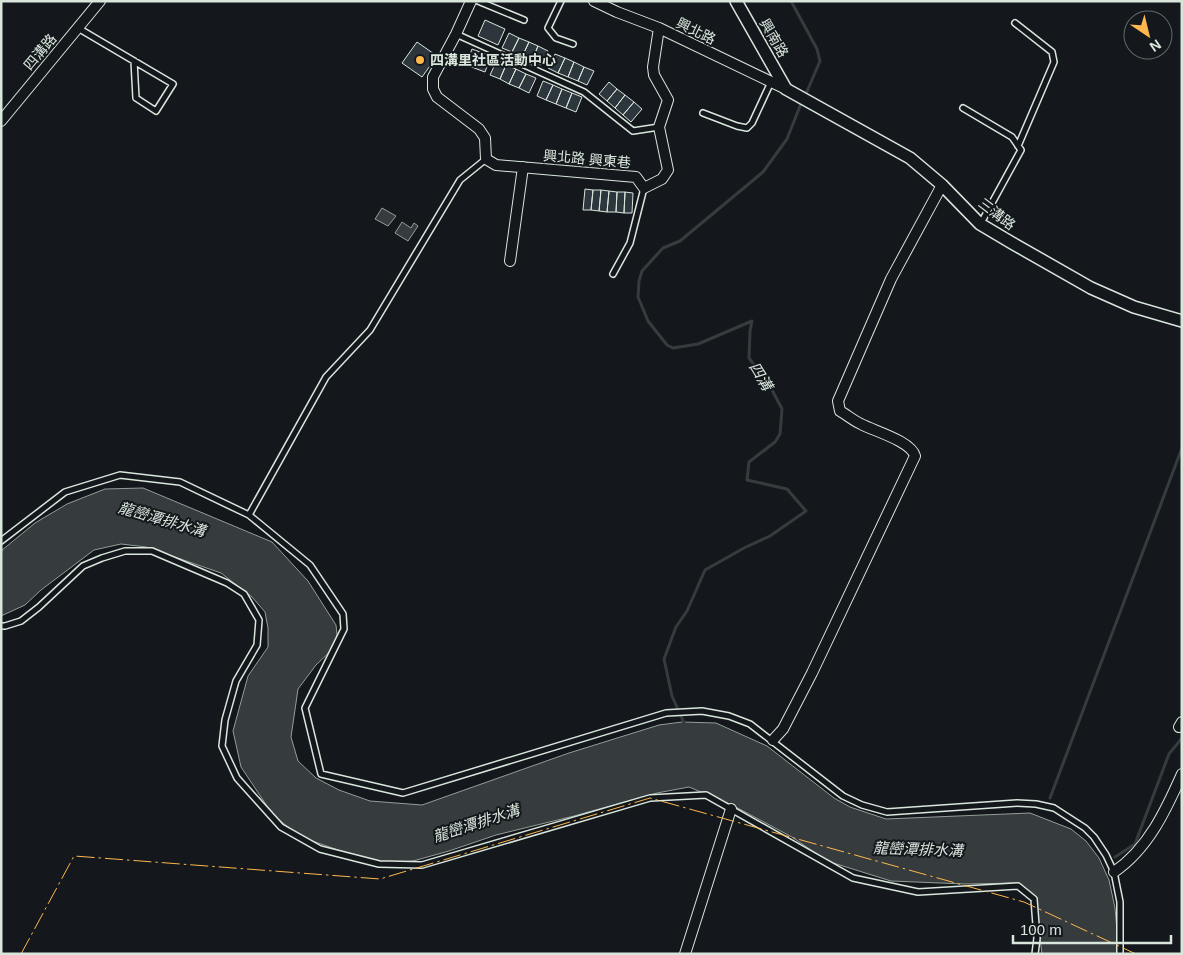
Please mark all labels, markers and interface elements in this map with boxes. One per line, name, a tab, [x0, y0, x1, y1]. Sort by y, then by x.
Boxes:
north arrow	[1123, 10, 1173, 60]
street label: 興北路	[674, 15, 718, 47]
street label: 興南路	[757, 16, 791, 60]
street label: 四溝路	[20, 31, 60, 73]
text: N	[1147, 36, 1164, 55]
place label: 四溝里社區活動中心	[430, 52, 556, 68]
marker: 四溝里社區活動中心	[414, 54, 426, 66]
street label: 興北路 興東巷	[543, 147, 631, 171]
street label: 三溝路	[975, 195, 1019, 233]
water label: 四溝	[746, 359, 777, 395]
water label: 龍巒潭排水溝	[116, 498, 210, 540]
water label: 龍巒潭排水溝	[431, 800, 523, 845]
water label: 龍巒潭排水溝	[873, 839, 965, 859]
scale bar	[1013, 912, 1170, 944]
text: 100 m	[1020, 921, 1062, 938]

